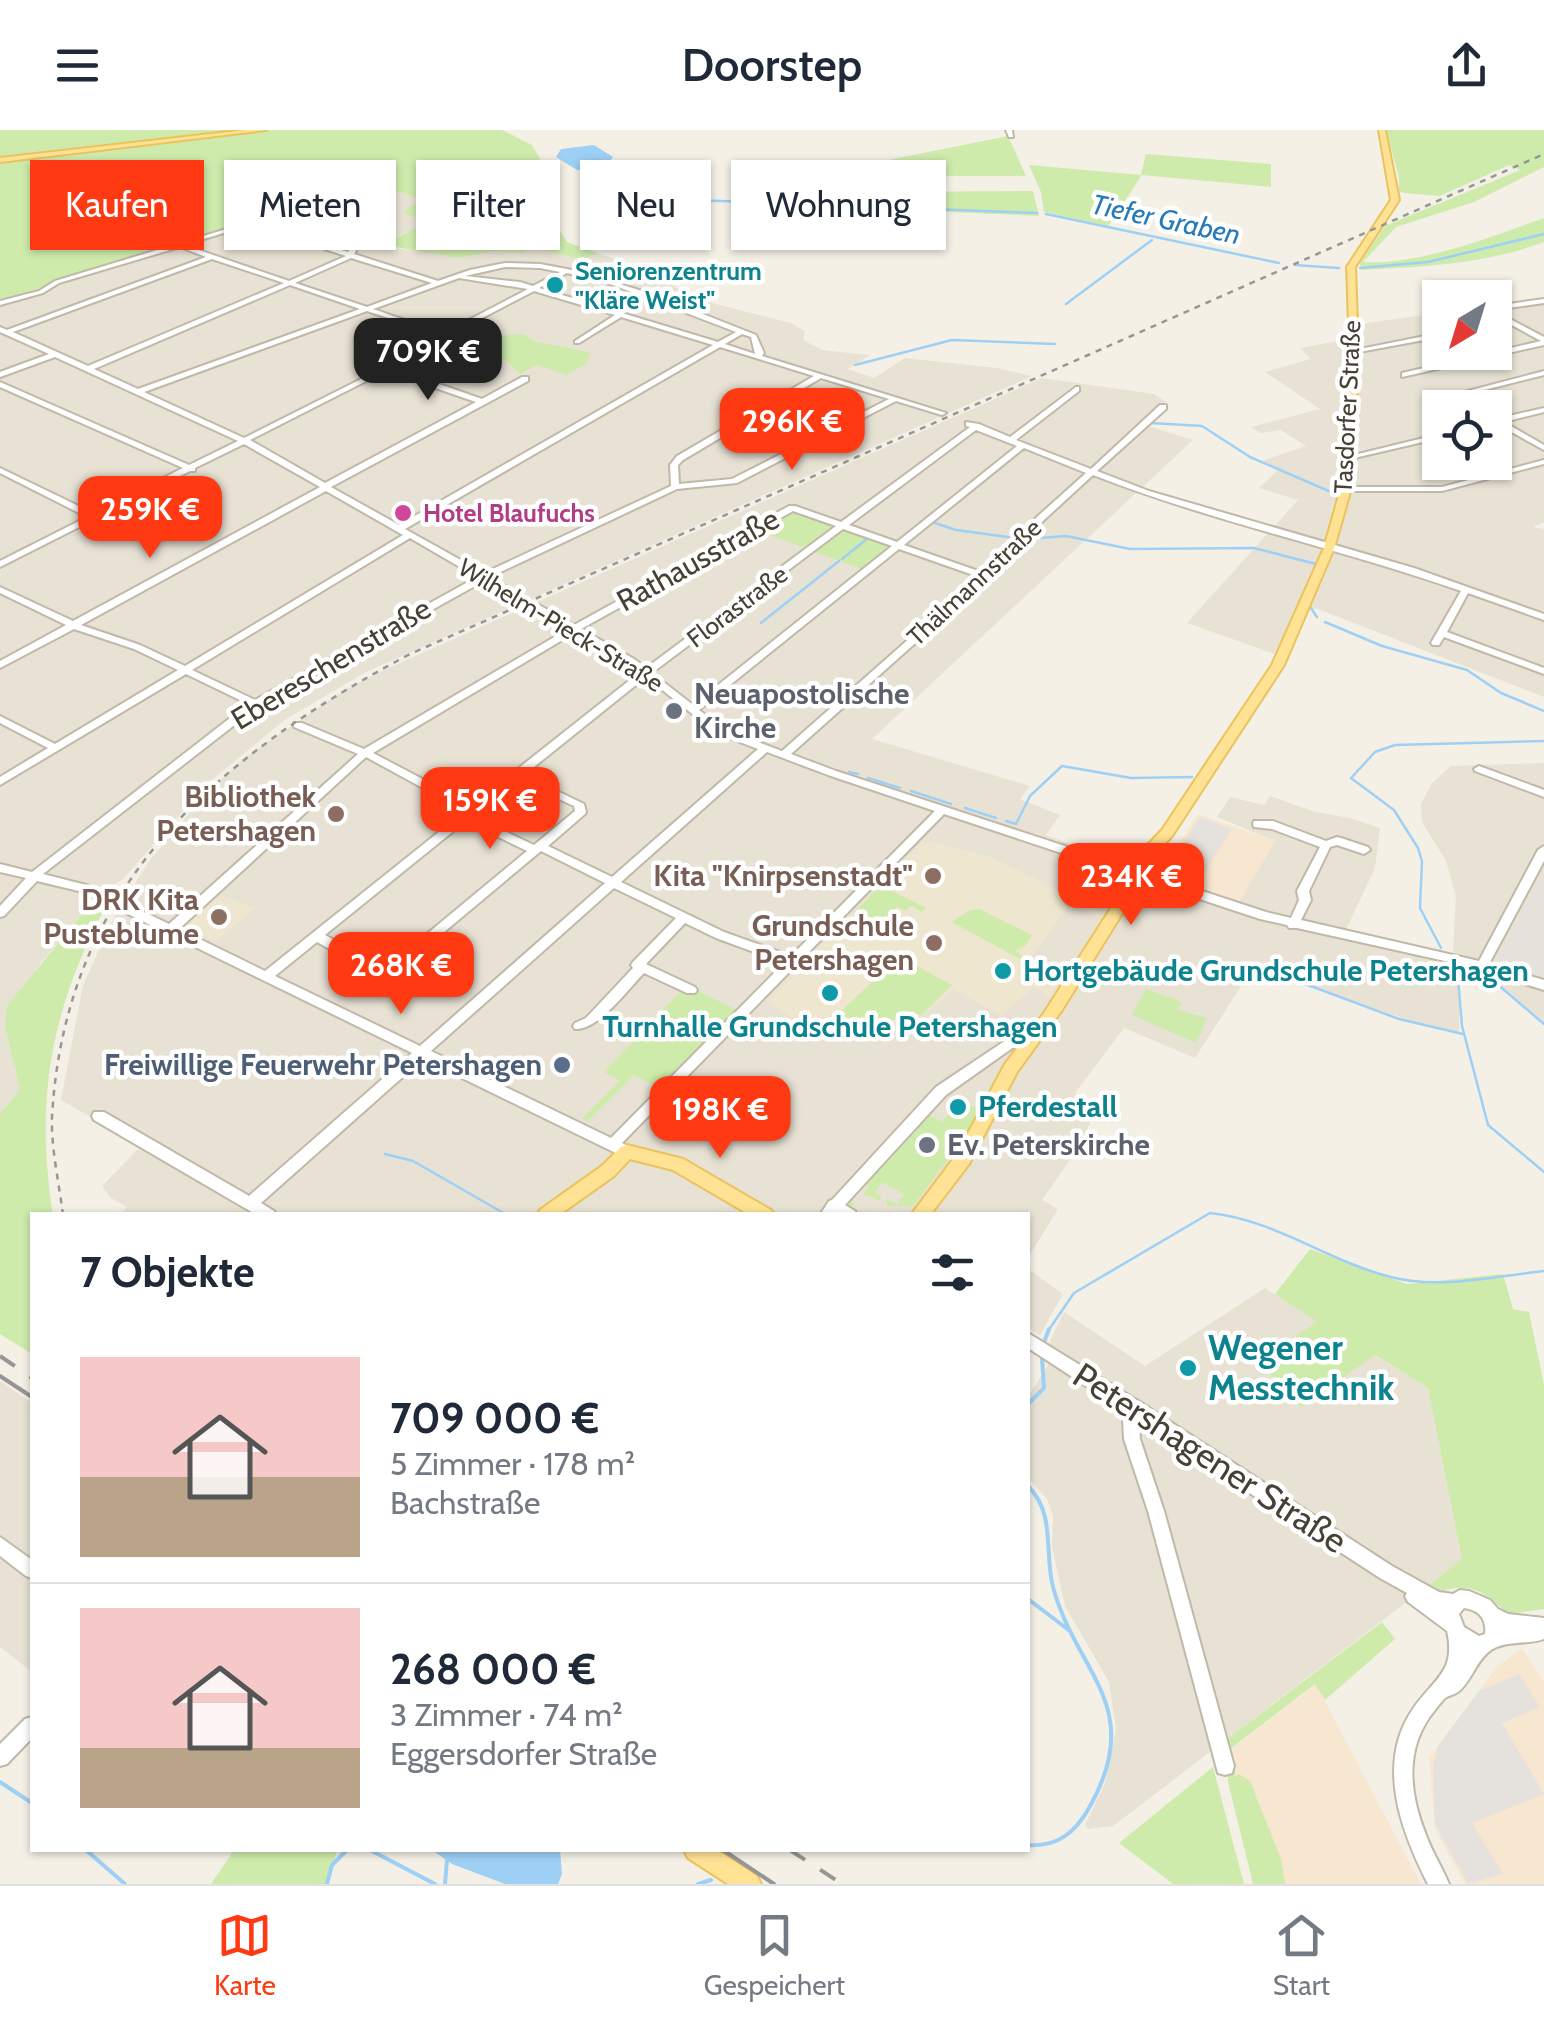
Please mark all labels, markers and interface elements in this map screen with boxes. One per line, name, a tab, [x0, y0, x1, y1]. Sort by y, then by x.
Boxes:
icon: menu	[50, 38, 105, 93]
text: Doorstep	[682, 38, 862, 92]
icon: share	[1439, 38, 1494, 93]
chip: Kaufen	[30, 160, 204, 250]
chip: Mieten	[224, 160, 396, 250]
chip: Filter	[416, 160, 560, 250]
chip: Neu	[580, 160, 711, 250]
chip: Wohnung	[731, 160, 946, 250]
water label: Tiefer Graben	[1089, 187, 1243, 251]
place label: Seniorenzentrum "Kläre Weist"	[575, 256, 762, 315]
marker: Seniorenzentrum "Kläre Weist"	[544, 274, 566, 296]
north arrow	[1422, 280, 1512, 370]
map controls	[1422, 280, 1512, 480]
pin: 709K €	[347, 318, 509, 403]
street label: Tasdorfer Straße	[1327, 319, 1367, 494]
text: 709K €	[376, 331, 480, 370]
pin: 296K €	[711, 388, 873, 473]
button: locate	[1422, 390, 1512, 480]
text: 296K €	[742, 401, 842, 440]
pin: 259K €	[69, 476, 231, 561]
text: 259K €	[100, 489, 200, 528]
place label: Hotel Blaufuchs	[423, 498, 595, 528]
street label: Rathausstraße	[610, 500, 785, 619]
marker: Hotel Blaufuchs	[392, 502, 414, 524]
street label: Thälmannstraße	[901, 512, 1047, 652]
street label: Wilhelm-Pieck-Straße	[453, 552, 669, 698]
street label: Florastraße	[681, 558, 793, 653]
street label: Ebereschenstraße	[224, 589, 437, 738]
place label: Neuapostolische Kirche	[694, 675, 910, 746]
marker: Neuapostolische Kirche	[663, 700, 685, 722]
pin: 159K €	[409, 767, 571, 852]
place label: Bibliothek Petershagen	[156, 778, 316, 849]
text: 159K €	[443, 780, 537, 819]
marker: Bibliothek Petershagen	[325, 803, 347, 825]
pin: 234K €	[1050, 843, 1212, 928]
text: 234K €	[1080, 856, 1182, 895]
place label: Kita "Knirpsenstadt"	[653, 857, 913, 894]
marker: Kita "Knirpsenstadt"	[922, 865, 944, 887]
place label: DRK Kita Pusteblume	[43, 881, 199, 952]
marker: DRK Kita Pusteblume	[208, 906, 230, 928]
place label: Grundschule Petershagen	[752, 907, 914, 978]
pin: 268K €	[320, 932, 482, 1017]
marker: Grundschule Petershagen	[923, 932, 945, 954]
text: 268K €	[350, 945, 452, 984]
place label: Hortgebäude Grundschule Petershagen	[1023, 952, 1529, 989]
marker: Hortgebäude Grundschule Petershagen	[992, 960, 1014, 982]
marker: Turnhalle Grundschule Petershagen	[819, 982, 841, 1004]
place label: Turnhalle Grundschule Petershagen	[602, 1008, 1058, 1045]
place label: Freiwillige Feuerwehr Petershagen	[104, 1046, 542, 1083]
marker: Freiwillige Feuerwehr Petershagen	[551, 1054, 573, 1076]
pin: 198K €	[639, 1076, 801, 1161]
place label: Pferdestall	[978, 1088, 1117, 1125]
text: 198K €	[672, 1089, 768, 1128]
marker: Pferdestall	[947, 1096, 969, 1118]
place label: Ev. Peterskirche	[947, 1126, 1150, 1163]
marker: Ev. Peterskirche	[916, 1134, 938, 1156]
icon: filters	[925, 1245, 980, 1300]
text: 7 Objekte	[80, 1246, 255, 1298]
place label: Wegener Messtechnik	[1208, 1326, 1394, 1409]
street label: Petershagener Straße	[1065, 1353, 1355, 1562]
marker: Wegener Messtechnik	[1177, 1357, 1199, 1379]
text: 709 000 €	[390, 1392, 599, 1444]
icon: home	[160, 1397, 280, 1517]
text: 5 Zimmer · 178 m²	[390, 1444, 635, 1483]
text: Bachstraße	[390, 1483, 540, 1522]
text: 268 000 €	[390, 1643, 596, 1695]
icon: home	[160, 1648, 280, 1768]
text: 3 Zimmer · 74 m²	[390, 1695, 623, 1734]
text: Eggersdorfer Straße	[390, 1734, 657, 1773]
tab: Karte	[214, 1908, 276, 2002]
tab: Gespeichert	[704, 1908, 845, 2002]
tab: Start	[1273, 1908, 1330, 2002]

